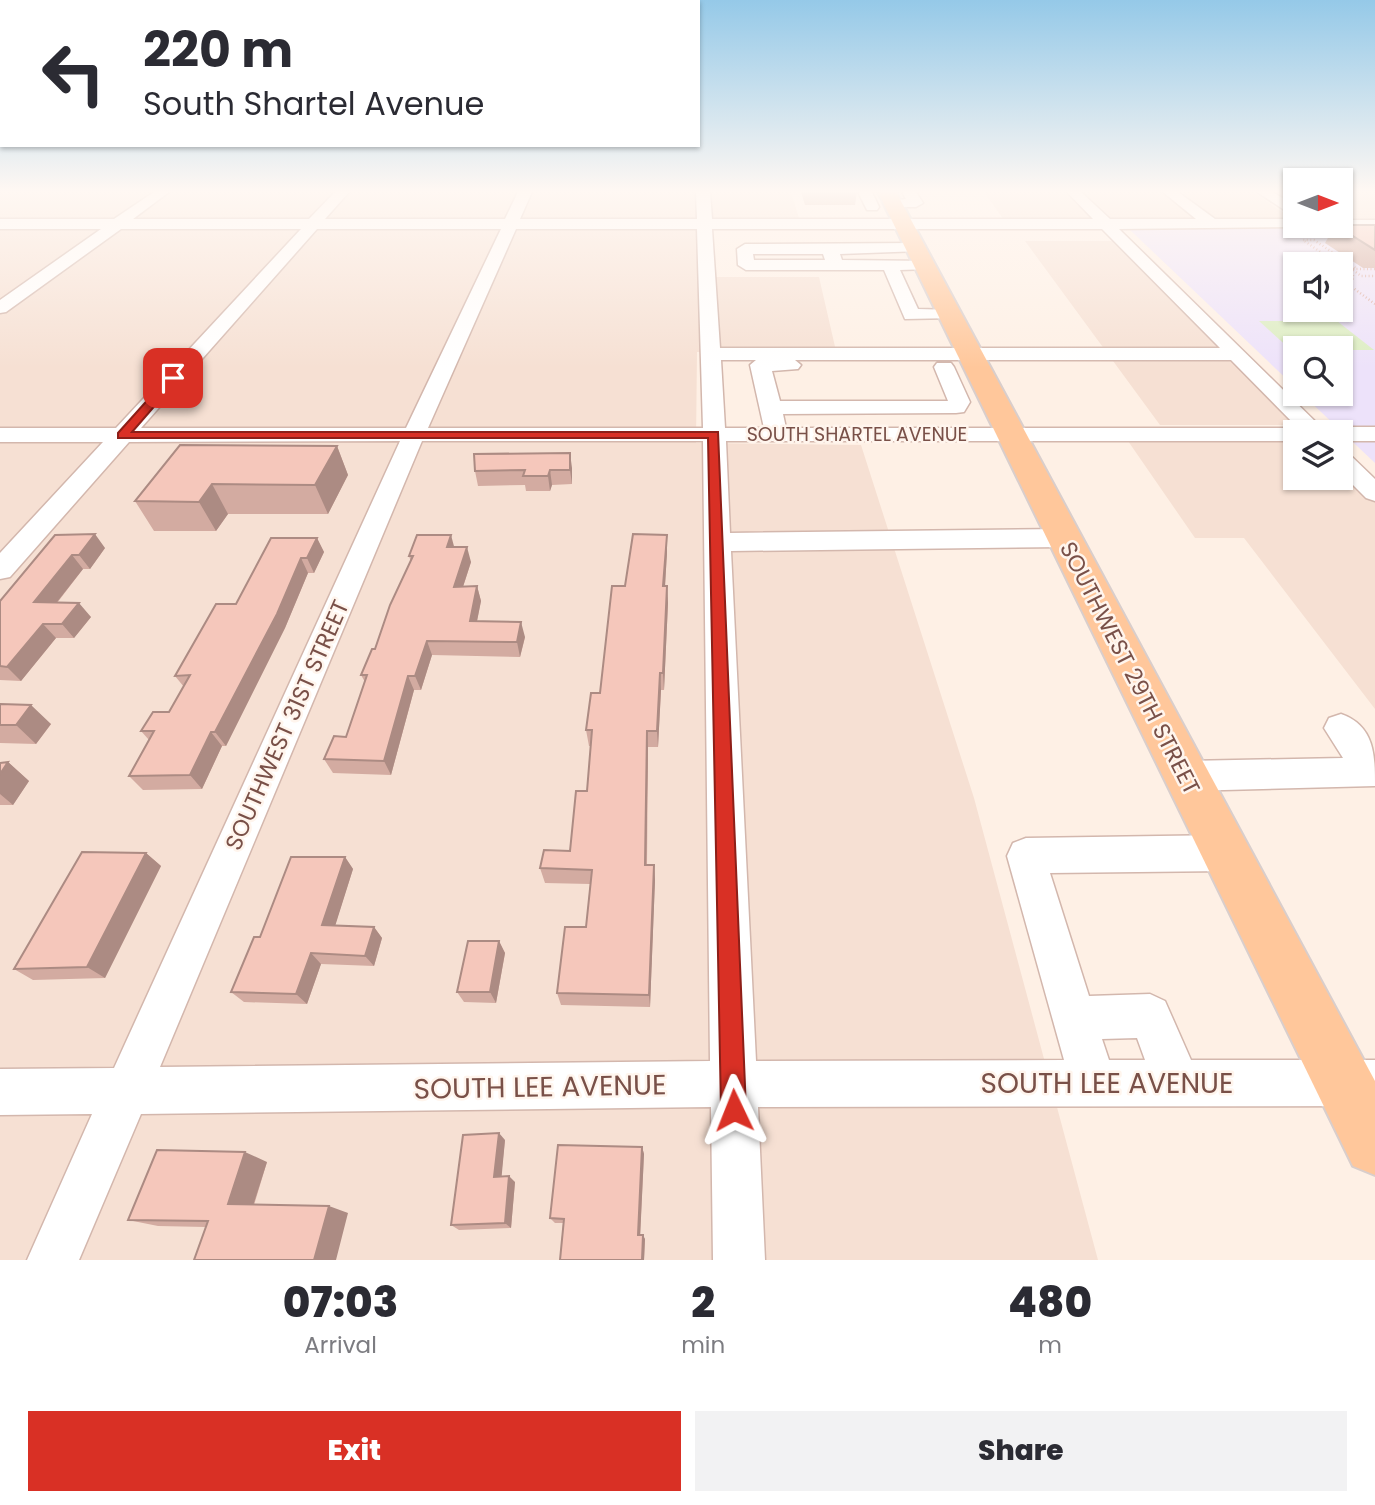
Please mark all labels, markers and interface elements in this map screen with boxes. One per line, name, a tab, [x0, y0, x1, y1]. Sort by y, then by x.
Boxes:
text: 220 m	[143, 16, 293, 84]
icon: left	[28, 28, 119, 119]
text: South Shartel Avenue	[143, 81, 484, 126]
north arrow	[1283, 168, 1353, 238]
map controls	[1283, 168, 1353, 490]
button: sound	[1283, 252, 1353, 322]
button: search	[1283, 336, 1353, 406]
pin	[143, 348, 203, 408]
icon: arrive	[154, 359, 192, 397]
button: layers	[1283, 420, 1353, 490]
street label: SOUTH SHARTEL AVENUE	[747, 421, 967, 448]
street label: SOUTHWEST 29TH STREET	[1052, 536, 1208, 800]
street label: SOUTHWEST 31ST STREET	[217, 595, 357, 855]
street label: SOUTH LEE AVENUE	[981, 1064, 1233, 1103]
street label: SOUTH LEE AVENUE	[413, 1065, 667, 1109]
position arrow	[697, 1073, 771, 1147]
text: 07:03	[283, 1273, 398, 1332]
text: 2	[691, 1273, 715, 1332]
text: 480	[1008, 1273, 1092, 1332]
text: Arrival	[304, 1329, 377, 1361]
text: min	[681, 1329, 725, 1361]
text: m	[1038, 1329, 1062, 1361]
button: Exit	[28, 1411, 681, 1491]
button: Share	[695, 1411, 1347, 1491]

